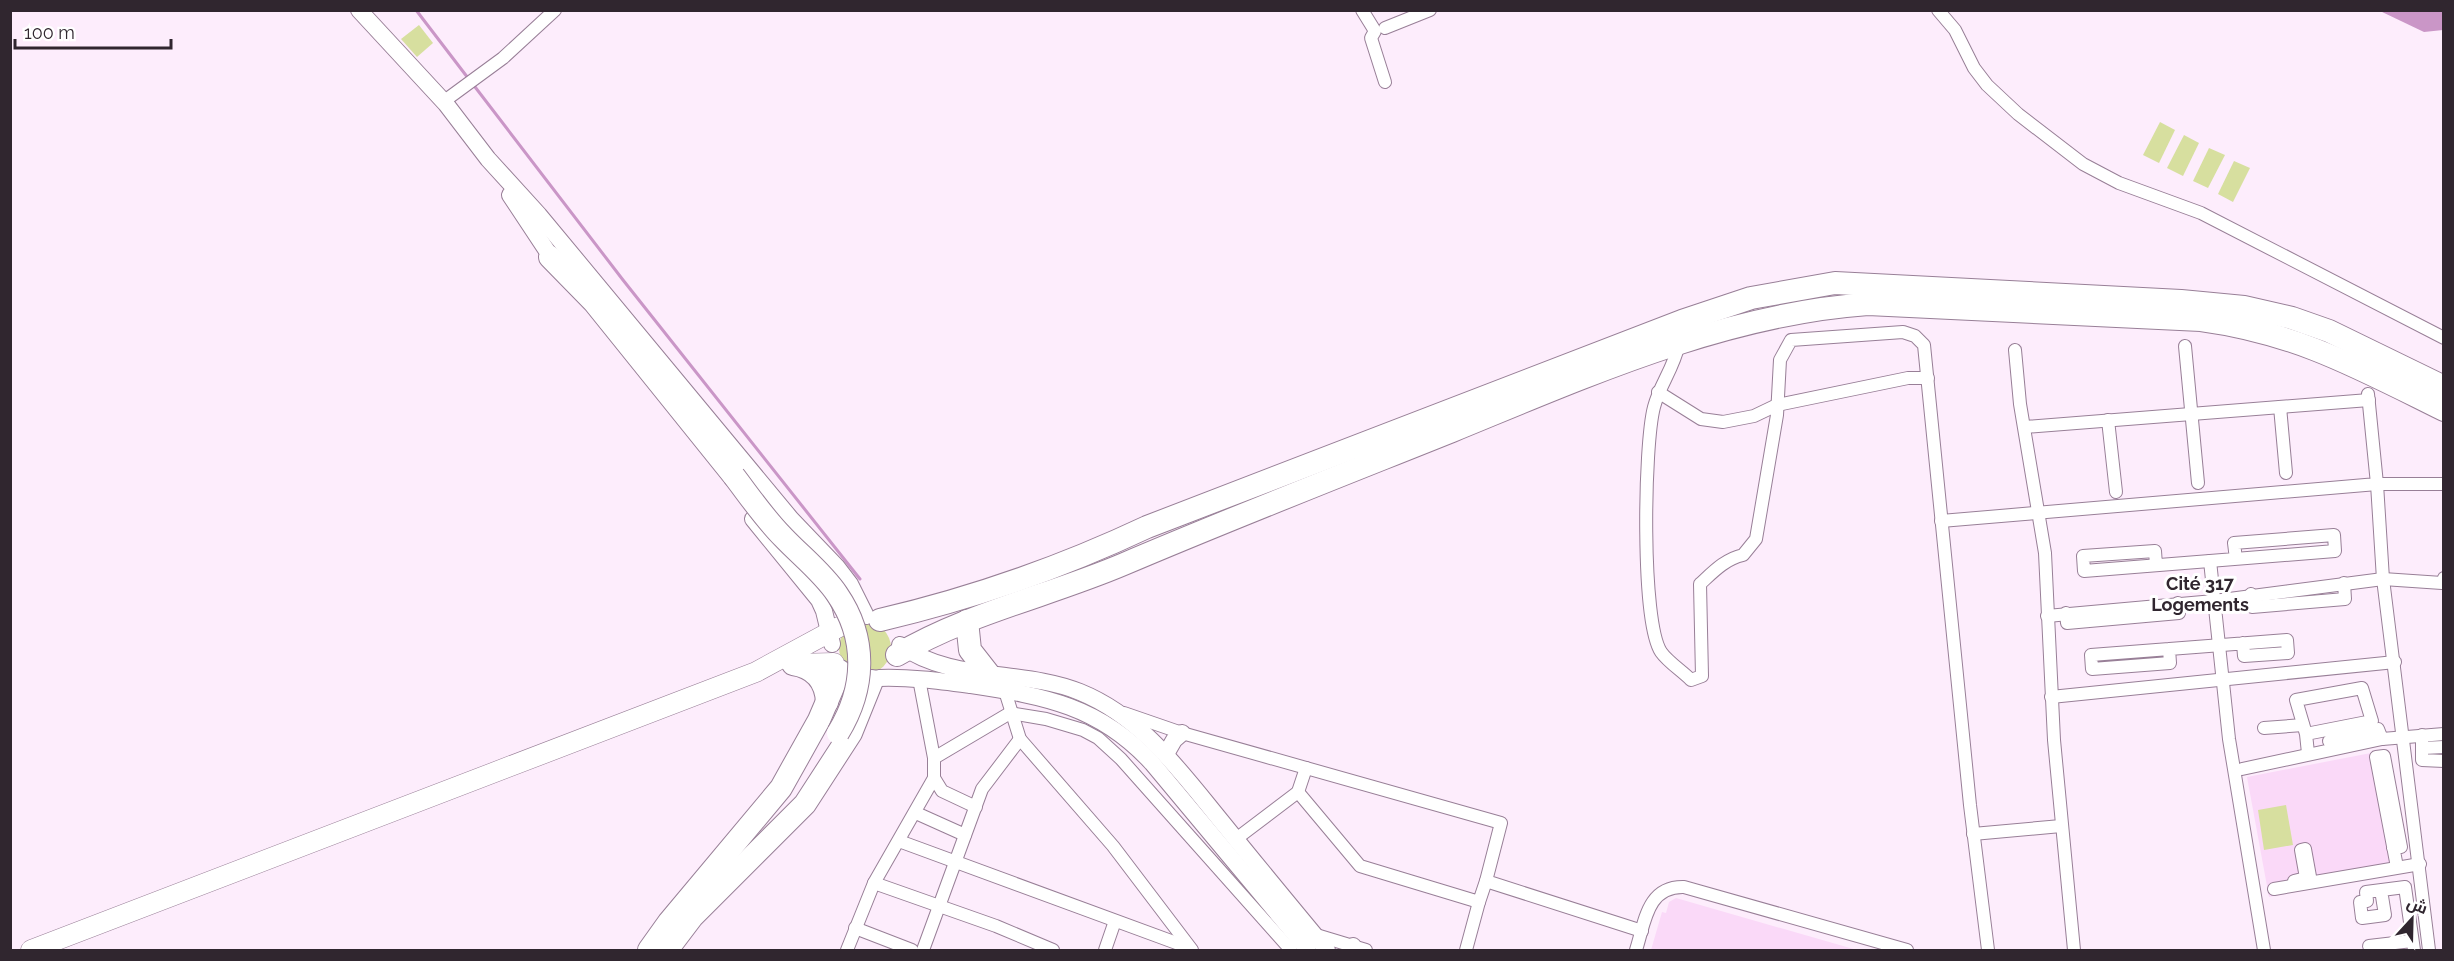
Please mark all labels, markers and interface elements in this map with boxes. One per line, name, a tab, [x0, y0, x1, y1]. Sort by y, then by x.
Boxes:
scale bar	[15, 12, 171, 50]
text: 100 m	[24, 22, 75, 43]
district label: Cité 317 Logements	[2151, 573, 2249, 615]
north arrow	[2382, 889, 2442, 949]
text: ش	[2404, 893, 2431, 918]

